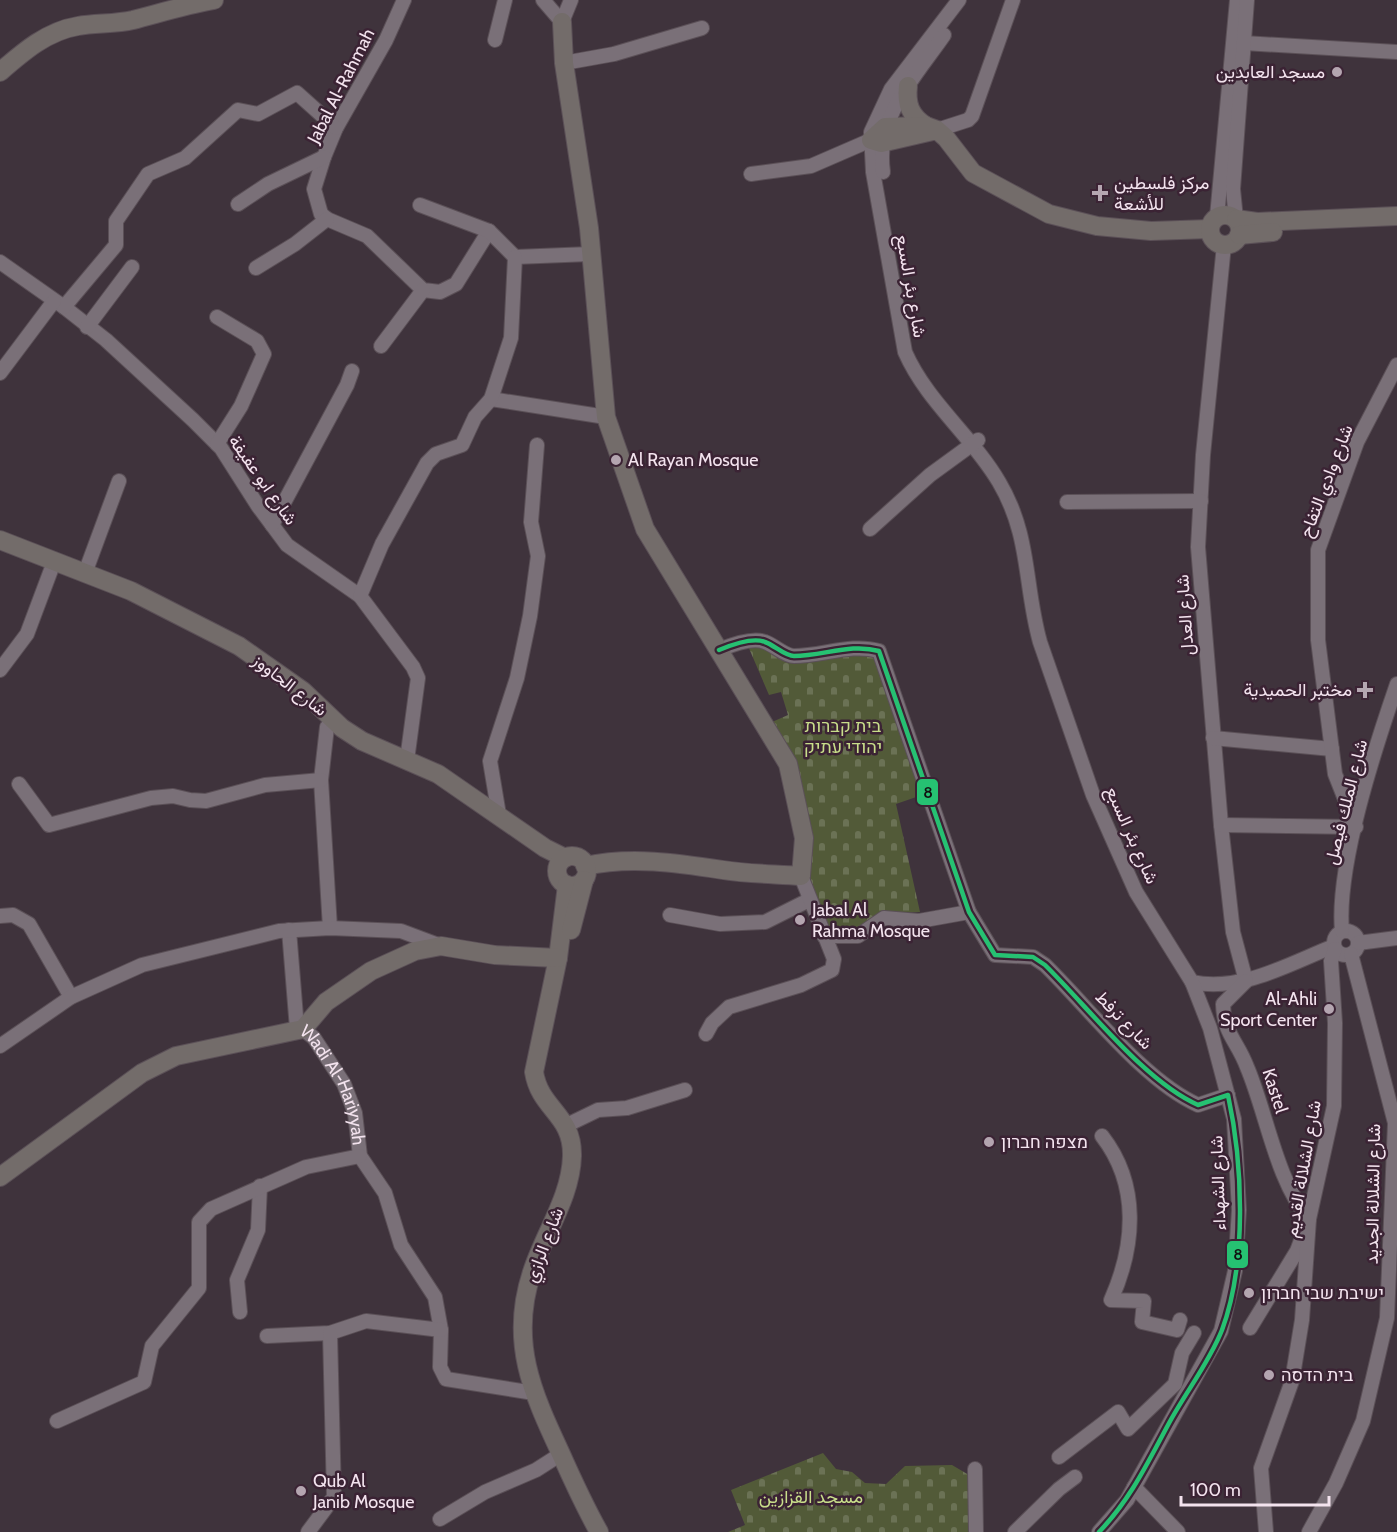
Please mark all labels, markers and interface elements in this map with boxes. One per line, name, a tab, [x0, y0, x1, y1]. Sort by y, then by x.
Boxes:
street label: Jabal Al-Rahmah	[302, 25, 379, 148]
place label: مسجد العابدين	[1216, 61, 1325, 83]
marker: مسجد العابدين	[1330, 65, 1344, 79]
place label: مركز فلسطين للأشعة	[1114, 172, 1209, 215]
marker: مركز فلسطين للأشعة	[1091, 184, 1109, 202]
street label: شارع بئر السبع	[890, 233, 931, 340]
street label: شارع وادي التفاح	[1294, 421, 1361, 542]
street label: شارع ابو عفيفة	[223, 431, 302, 530]
place label: Al Rayan Mosque	[628, 449, 758, 471]
marker: Al Rayan Mosque	[609, 453, 623, 467]
street label: شارع العدل	[1171, 574, 1200, 656]
street label: شارع الحاووز	[247, 648, 332, 722]
place label: مختبر الحميدية	[1243, 679, 1352, 701]
marker: مختبر الحميدية	[1356, 681, 1374, 699]
park label: בית קברות יהודי עתיק	[804, 715, 882, 758]
street label: شارع الملك فيصل	[1320, 737, 1373, 867]
line badge: 8	[916, 778, 939, 806]
text: 8	[923, 783, 933, 802]
street label: شارع بئر السبع	[1100, 783, 1163, 888]
place label: Jabal Al Rahma Mosque	[811, 899, 930, 942]
marker: Jabal Al Rahma Mosque	[793, 913, 807, 927]
street label: شارع ترفط	[1090, 986, 1157, 1055]
place label: Al-Ahli Sport Center	[1220, 988, 1317, 1031]
marker: Al-Ahli Sport Center	[1322, 1002, 1336, 1016]
street label: Wadi Al-Hariyyah	[296, 1020, 370, 1146]
street label: Kastel	[1257, 1066, 1293, 1117]
street label: شارع الشلالة القديم	[1280, 1099, 1327, 1240]
street label: شارع الشلالة الجديد	[1361, 1124, 1386, 1265]
place label: מצפה חברון	[1001, 1131, 1088, 1153]
marker: מצפה חברון	[982, 1135, 996, 1149]
street label: شارع الشهداء	[1205, 1135, 1232, 1231]
street label: شارع الرازي	[520, 1204, 572, 1287]
line badge: 8	[1226, 1240, 1249, 1269]
text: 8	[1233, 1245, 1243, 1264]
place label: ישיבת שבי חברון	[1261, 1282, 1384, 1304]
marker: ישיבת שבי חברון	[1242, 1286, 1256, 1300]
place label: בית הדסה	[1281, 1364, 1354, 1386]
marker: בית הדסה	[1262, 1368, 1276, 1382]
scale bar	[1181, 1469, 1330, 1507]
place label: Qub Al Janib Mosque	[312, 1470, 414, 1513]
text: 100 m	[1190, 1479, 1241, 1501]
marker: Qub Al Janib Mosque	[294, 1484, 308, 1498]
park label: مسجد القزازين	[759, 1486, 863, 1508]

